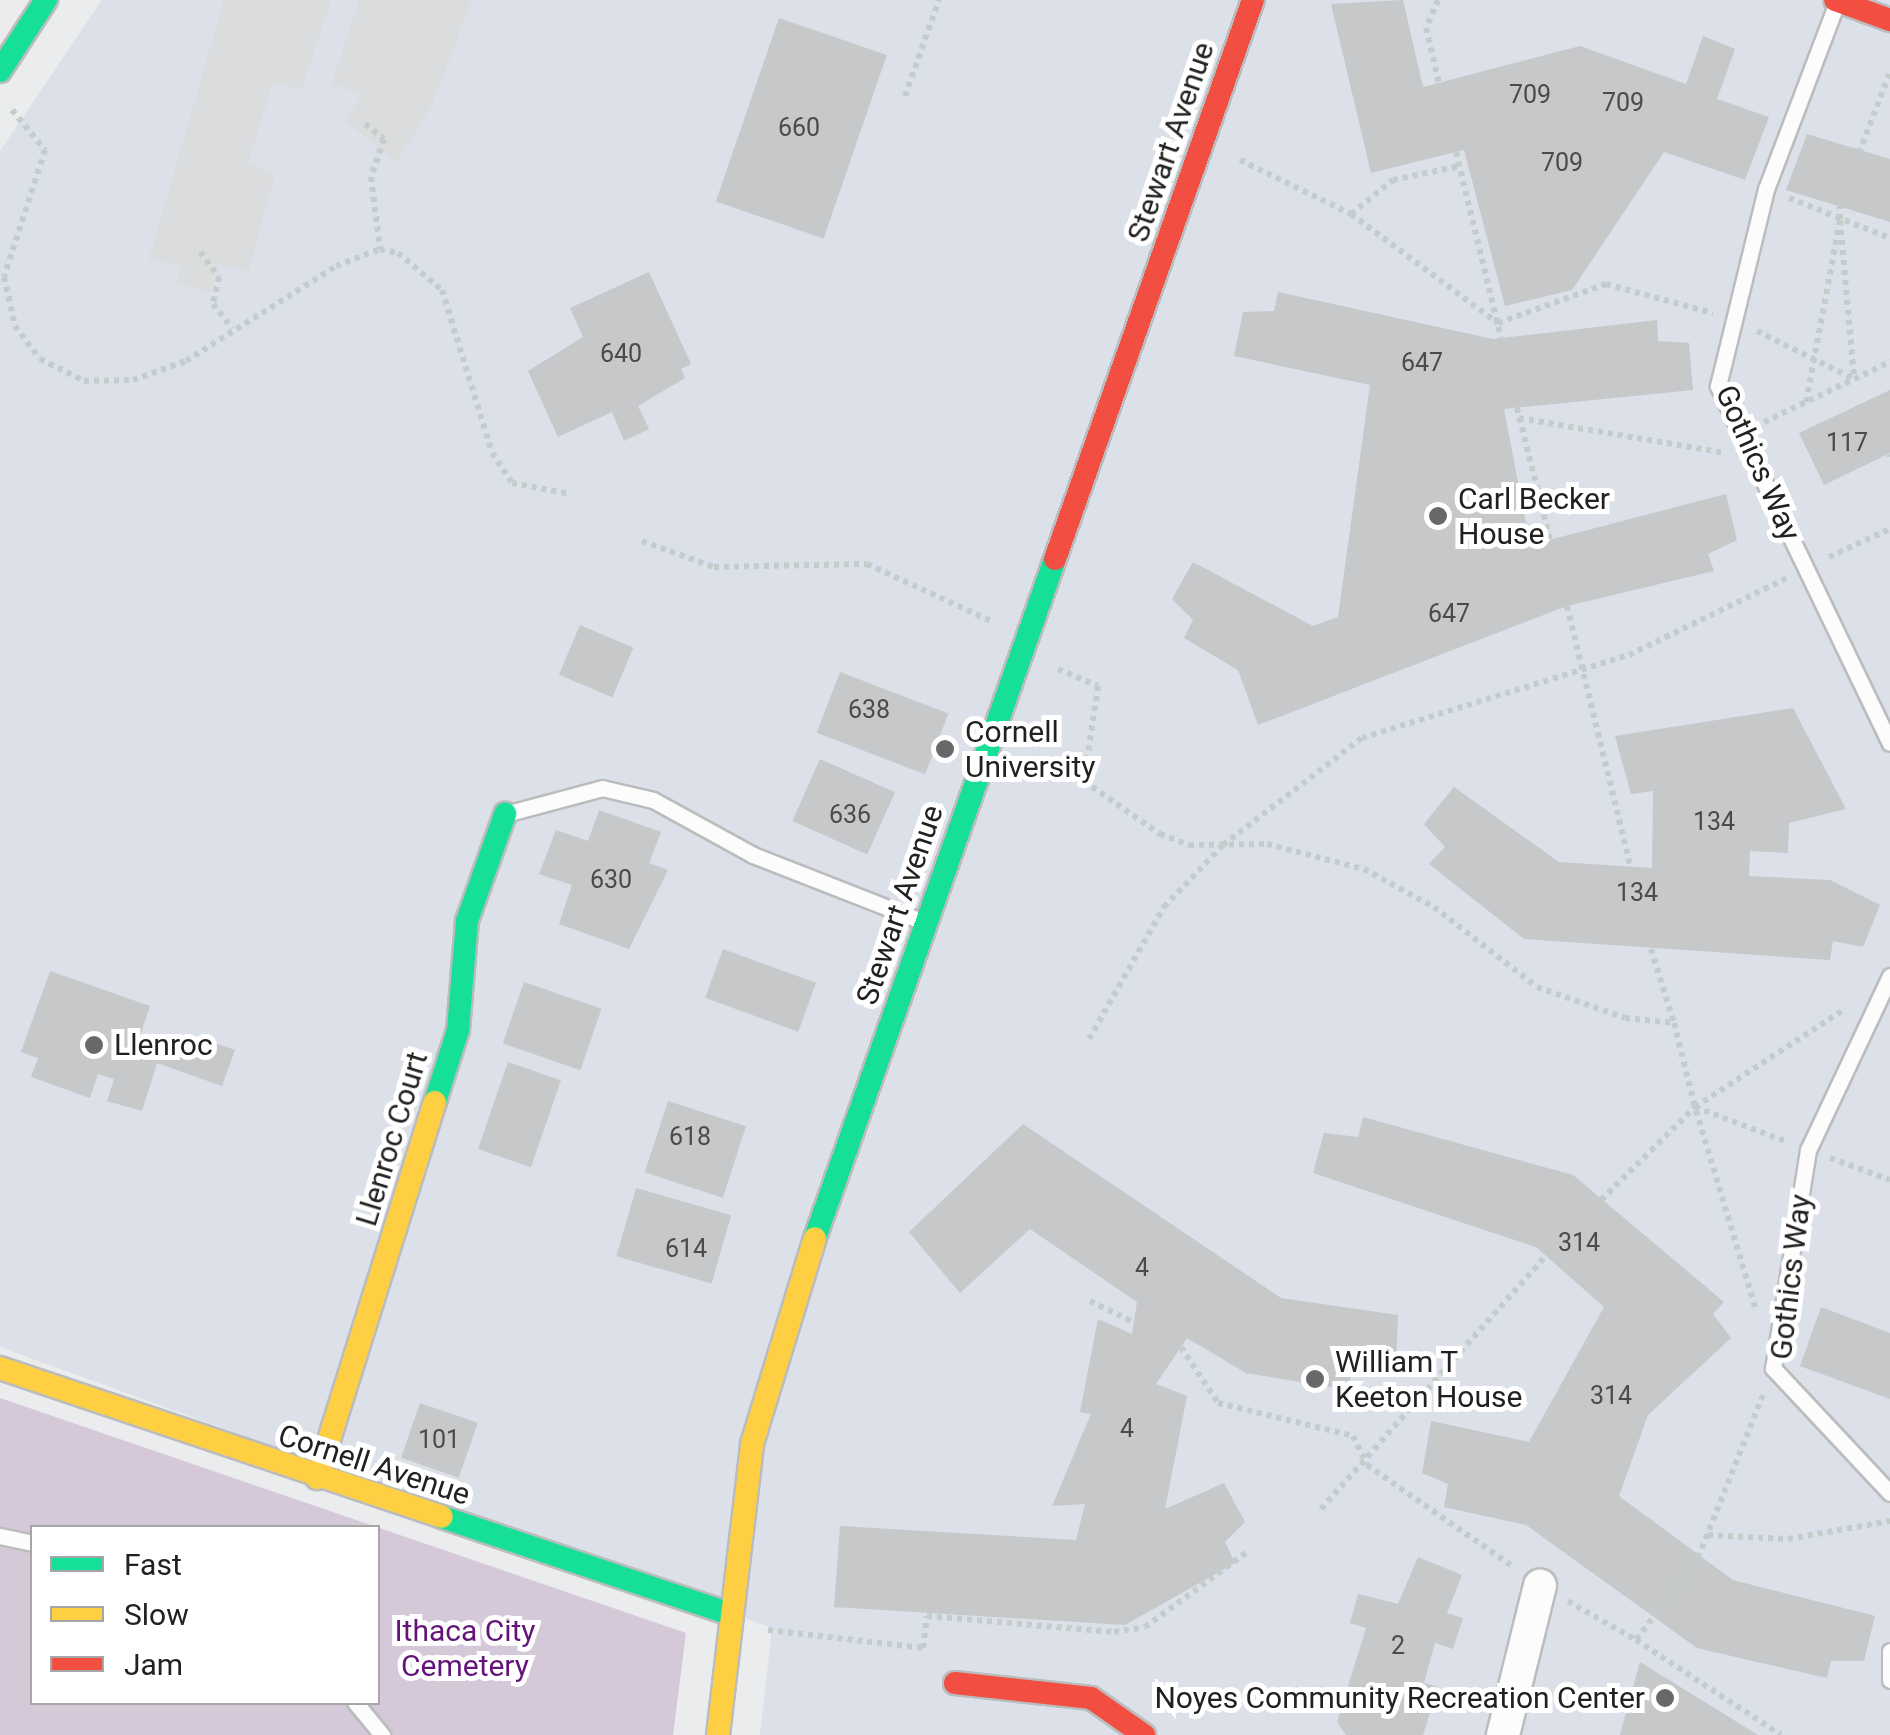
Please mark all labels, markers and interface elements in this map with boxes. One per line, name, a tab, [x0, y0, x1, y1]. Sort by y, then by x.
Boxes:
street label: Stewart Avenue	[1120, 37, 1222, 247]
house number: 709	[1509, 80, 1551, 110]
house number: 709	[1602, 88, 1644, 118]
house number: 660	[778, 113, 820, 143]
house number: 709	[1541, 148, 1583, 178]
house number: 640	[600, 339, 642, 369]
house number: 647	[1401, 348, 1443, 378]
street label: Gothics Way	[1708, 380, 1808, 546]
house number: 117	[1826, 428, 1868, 458]
place label: Carl Becker House	[1458, 481, 1610, 552]
marker: Carl Becker House	[1427, 505, 1449, 527]
house number: 647	[1428, 599, 1470, 629]
house number: 638	[848, 695, 890, 725]
place label: Cornell University	[965, 714, 1096, 784]
marker: Cornell University	[934, 738, 956, 760]
house number: 636	[829, 800, 871, 830]
street label: Stewart Avenue	[849, 800, 951, 1010]
house number: 134	[1693, 807, 1735, 837]
house number: 630	[590, 865, 632, 895]
house number: 134	[1616, 878, 1658, 908]
place label: Llenroc	[114, 1027, 213, 1063]
marker: Llenroc	[83, 1034, 105, 1056]
street label: Llenroc Court	[348, 1048, 436, 1230]
house number: 618	[669, 1122, 711, 1152]
street label: Gothics Way	[1763, 1192, 1819, 1362]
house number: 314	[1558, 1228, 1600, 1258]
house number: 614	[665, 1234, 707, 1264]
house number: 4	[1135, 1253, 1149, 1283]
place label: William T Keeton House	[1335, 1344, 1522, 1414]
marker: William T Keeton House	[1304, 1368, 1326, 1390]
house number: 314	[1590, 1381, 1632, 1411]
house number: 4	[1120, 1414, 1134, 1444]
street label: Cornell Avenue	[274, 1417, 474, 1513]
house number: 101	[418, 1425, 460, 1455]
legend	[30, 1525, 380, 1705]
text: Fast	[124, 1547, 182, 1582]
text: Slow	[124, 1597, 189, 1632]
park label: Ithaca City Cemetery	[394, 1613, 536, 1684]
house number: 2	[1391, 1631, 1405, 1661]
text: Jam	[124, 1647, 183, 1682]
place label: Noyes Community Recreation Center	[1154, 1680, 1645, 1716]
marker: Noyes Community Recreation Center	[1654, 1687, 1676, 1709]

